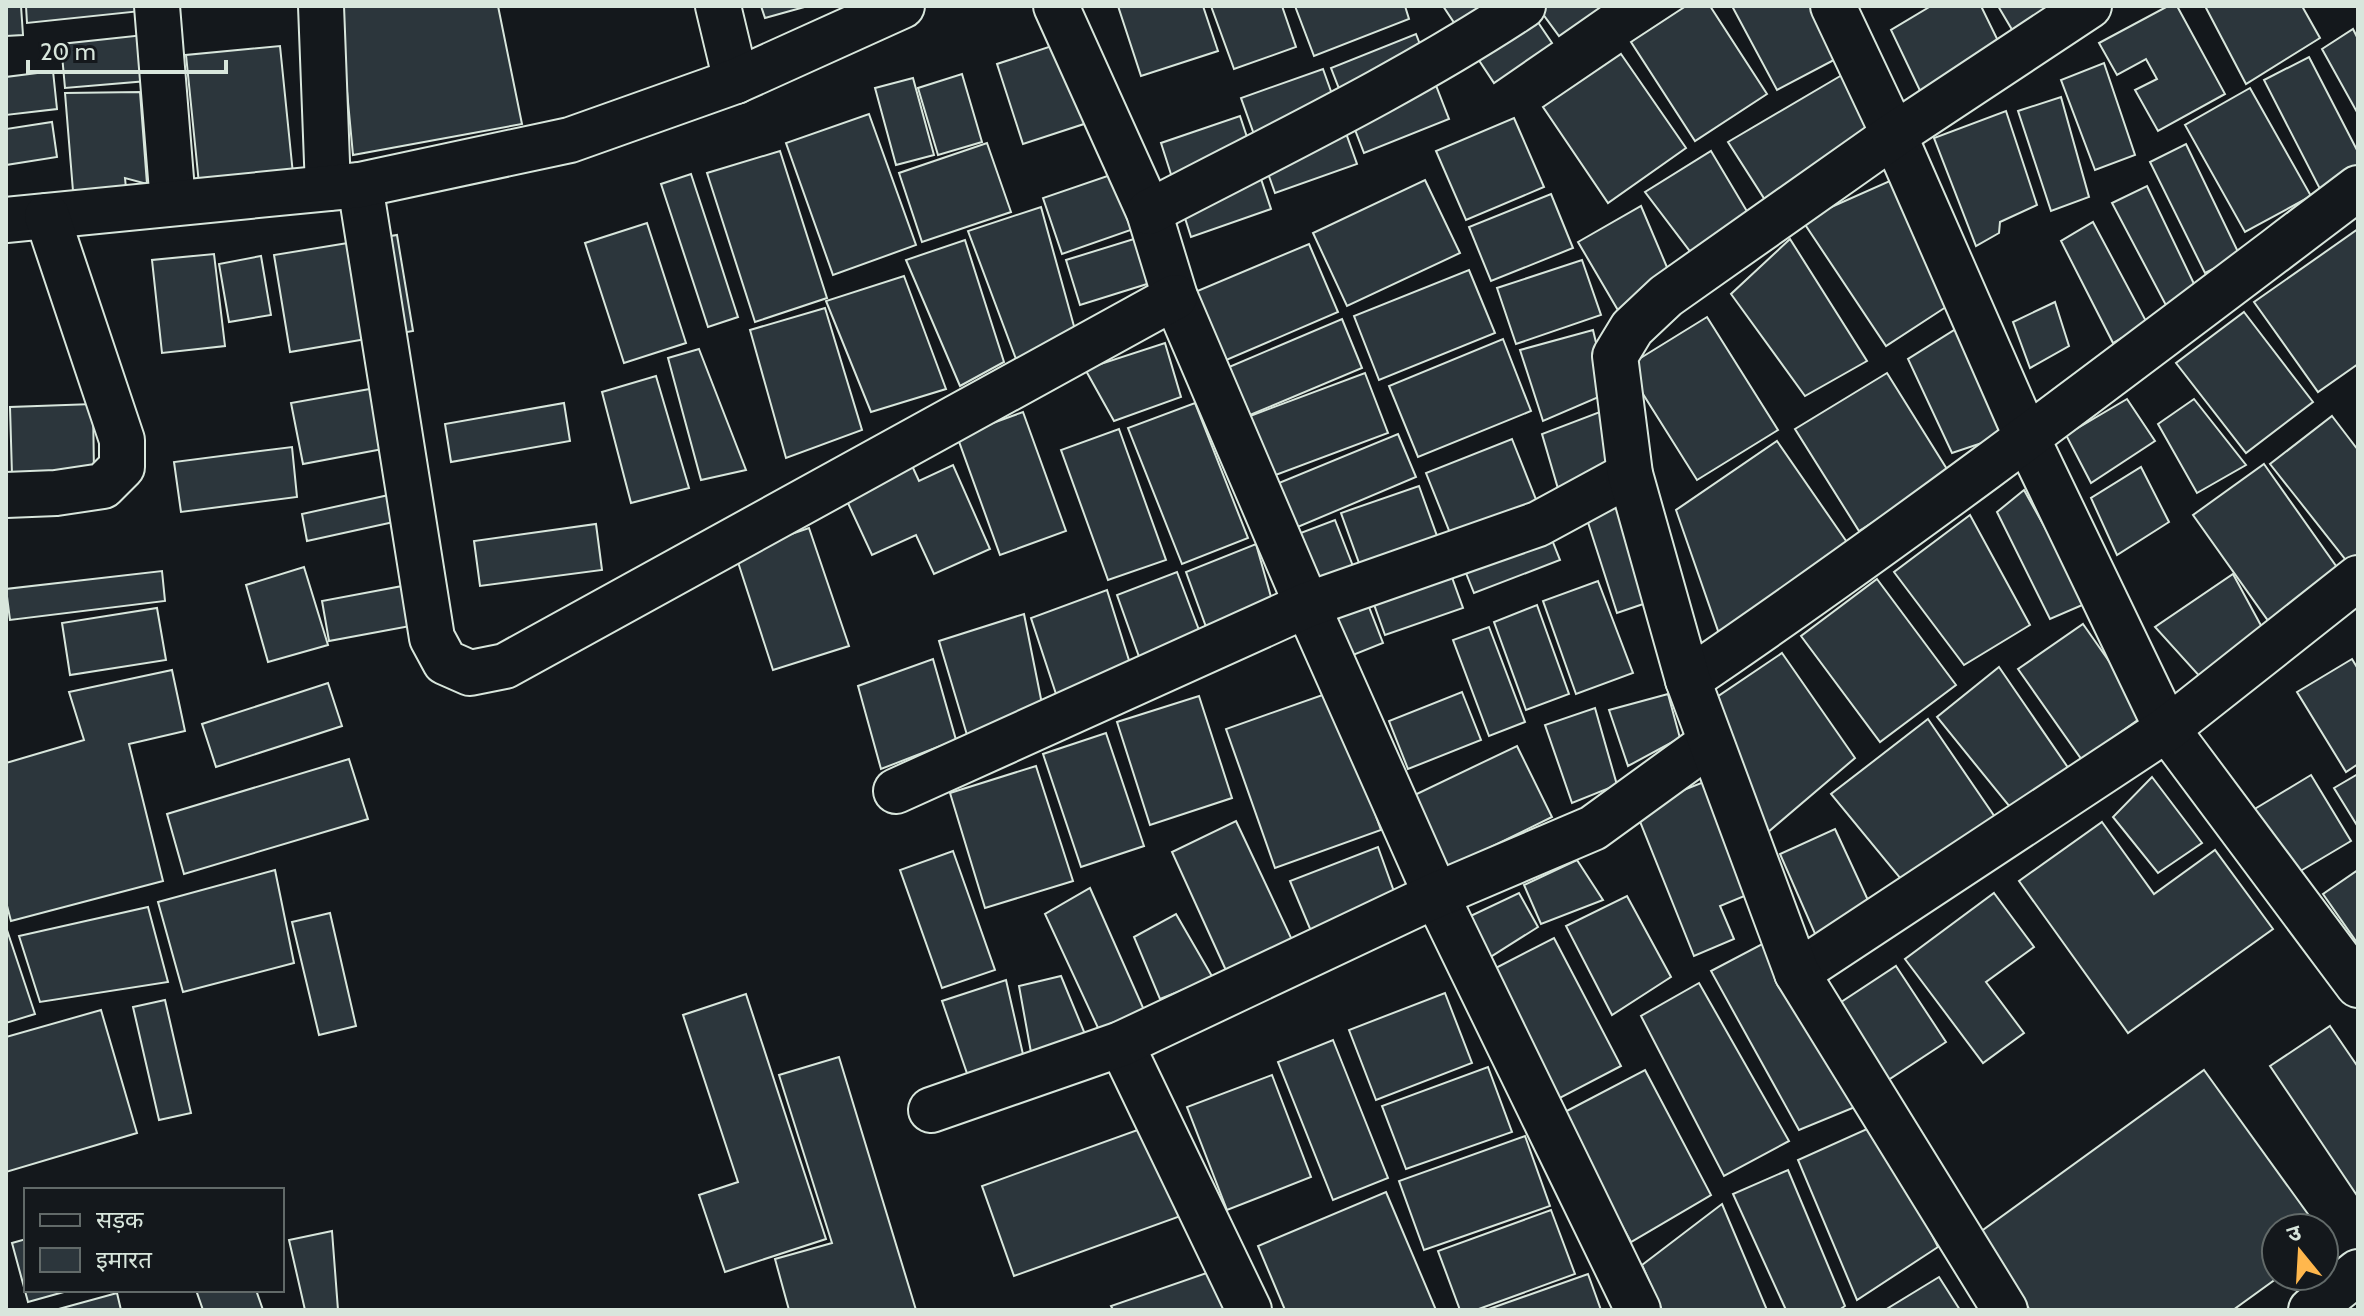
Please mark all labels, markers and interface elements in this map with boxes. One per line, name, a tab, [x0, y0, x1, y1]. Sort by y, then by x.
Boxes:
scale bar	[28, 24, 226, 74]
text: 20 m	[40, 37, 96, 66]
legend	[24, 1188, 284, 1292]
text: सड़क	[96, 1205, 144, 1234]
north arrow	[2260, 1212, 2340, 1292]
text: उ	[2284, 1218, 2305, 1248]
text: इमारत	[96, 1245, 153, 1274]

